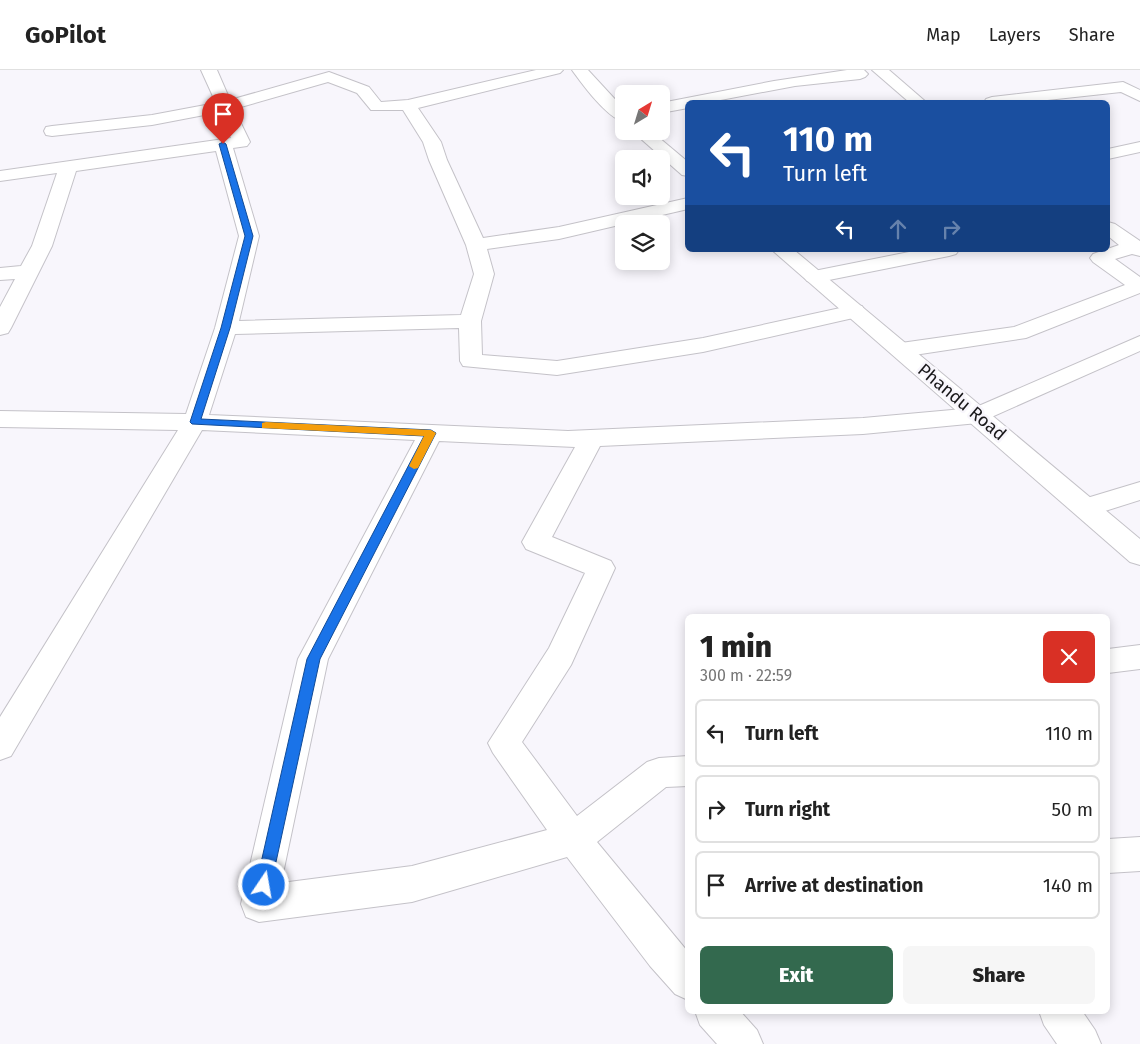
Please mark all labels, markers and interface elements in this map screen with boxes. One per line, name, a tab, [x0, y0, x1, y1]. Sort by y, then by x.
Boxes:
text: GoPilot	[25, 21, 106, 49]
text: Map	[926, 24, 961, 46]
text: Layers	[989, 24, 1041, 46]
text: Share	[1069, 24, 1115, 46]
north arrow	[615, 85, 670, 140]
map controls	[615, 85, 670, 270]
pin	[202, 93, 244, 144]
icon: arrive	[209, 100, 237, 128]
text: 110 m	[783, 118, 873, 160]
icon: left	[700, 120, 765, 185]
button: sound	[615, 150, 670, 205]
text: Turn left	[783, 160, 867, 187]
button: layers	[615, 215, 670, 270]
icon: left	[831, 215, 859, 243]
icon: ahead	[884, 215, 912, 243]
icon: right	[937, 215, 965, 243]
street label: Phandu Road	[913, 359, 1011, 445]
text: 1 min	[700, 629, 772, 665]
button: close	[1043, 631, 1095, 683]
text: 300 m · 22:59	[700, 666, 792, 685]
icon: left	[702, 719, 730, 747]
text: Turn left	[745, 722, 819, 745]
text: 110 m	[1045, 722, 1093, 745]
icon: right	[702, 795, 730, 823]
text: Turn right	[745, 798, 830, 821]
text: 50 m	[1052, 798, 1093, 821]
position arrow	[237, 858, 289, 910]
icon: arrive	[702, 871, 730, 899]
text: Arrive at destination	[745, 874, 924, 897]
text: 140 m	[1043, 874, 1093, 897]
button: Exit	[700, 946, 893, 1004]
button: Share	[903, 946, 1095, 1004]

